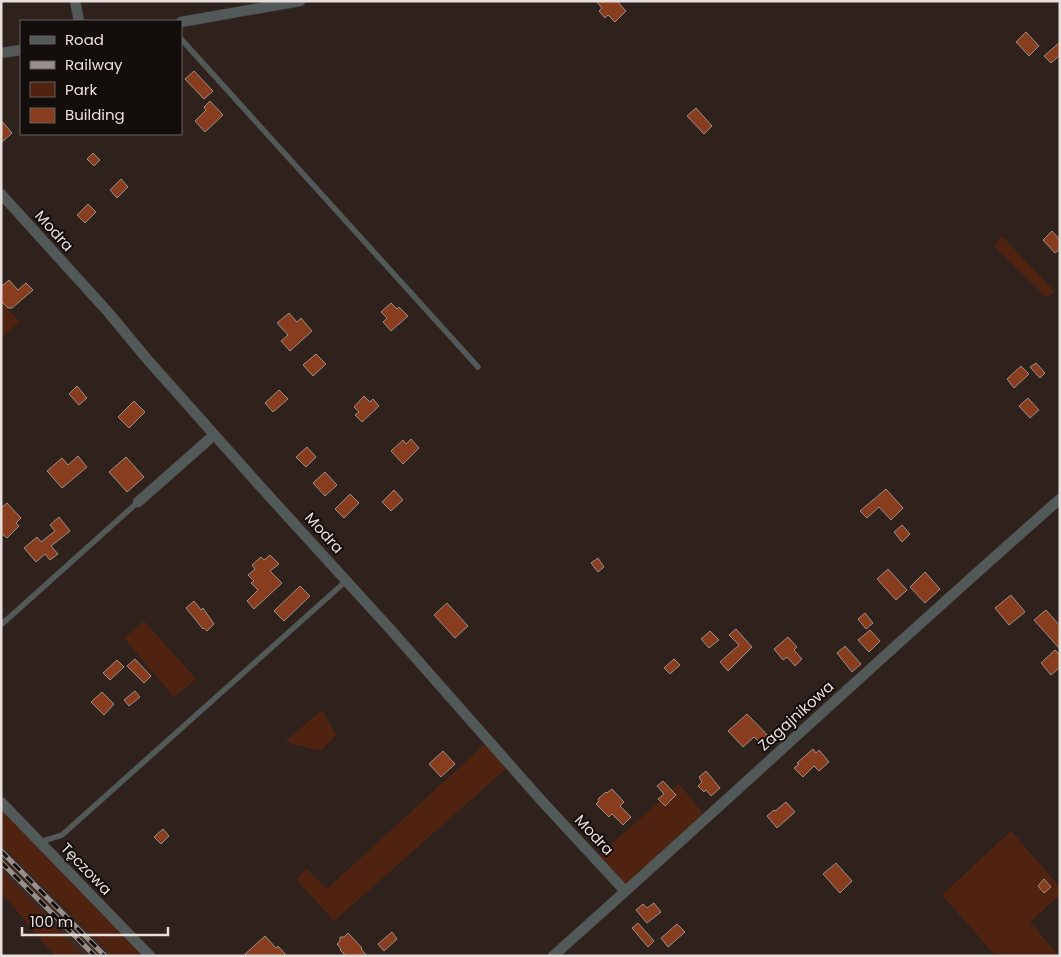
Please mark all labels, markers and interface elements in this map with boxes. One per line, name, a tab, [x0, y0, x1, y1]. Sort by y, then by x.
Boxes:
legend	[20, 20, 182, 135]
text: Road	[65, 29, 104, 50]
text: Railway	[65, 54, 123, 75]
text: Park	[65, 79, 97, 100]
text: Building	[65, 104, 125, 125]
street label: Modra	[30, 206, 78, 256]
street label: Modra	[300, 508, 348, 558]
street label: Zagajnikowa	[753, 676, 838, 755]
street label: Modra	[570, 810, 619, 860]
street label: Tęczowa	[56, 838, 117, 899]
scale bar	[22, 904, 169, 936]
text: 100 m	[30, 911, 73, 932]

